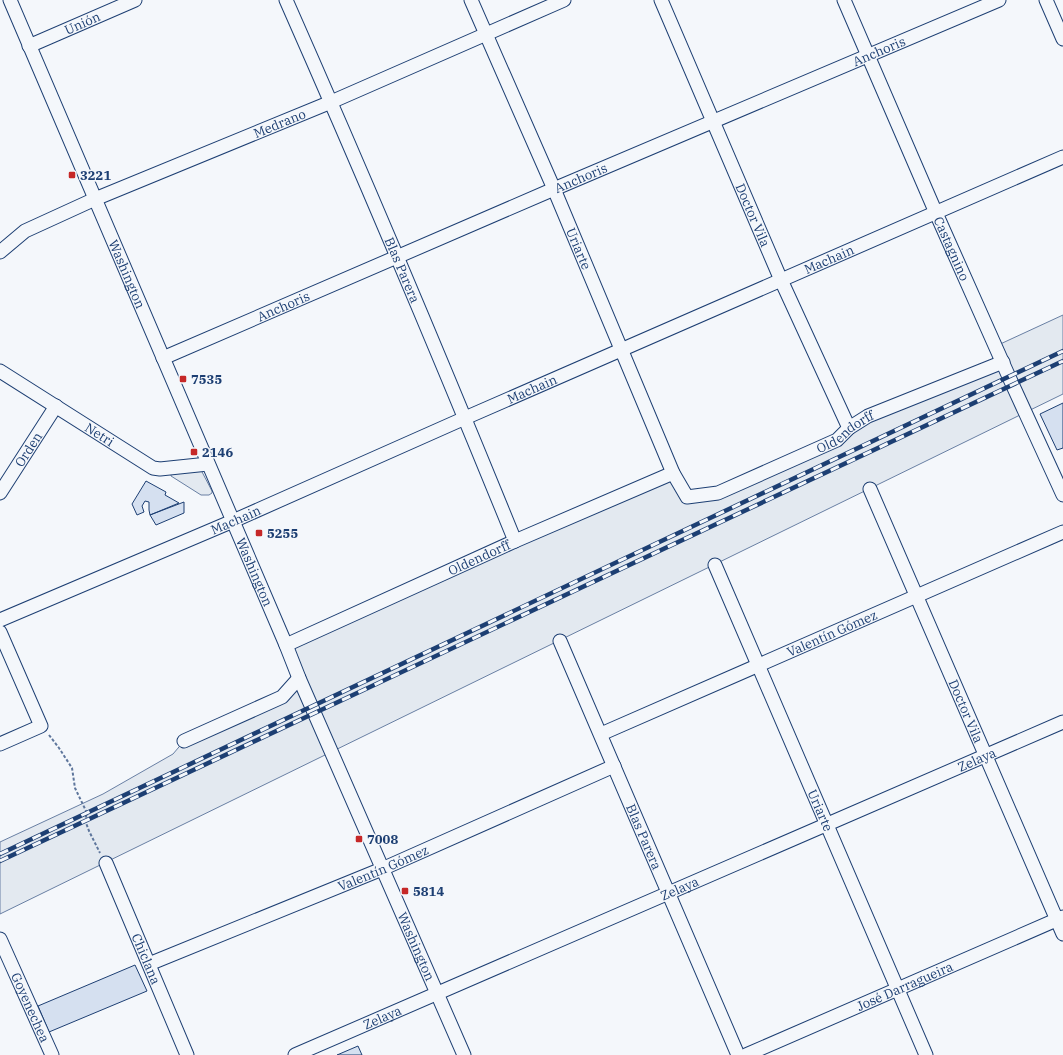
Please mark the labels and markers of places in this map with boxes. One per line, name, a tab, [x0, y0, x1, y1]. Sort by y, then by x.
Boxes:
place label: 3221	[80, 167, 111, 184]
marker: 3221	[67, 170, 77, 180]
place label: 7535	[191, 371, 222, 388]
marker: 7535	[178, 374, 188, 384]
place label: 2146	[202, 444, 233, 461]
marker: 2146	[189, 447, 199, 457]
place label: 5255	[267, 525, 298, 542]
marker: 5255	[254, 528, 264, 538]
place label: 7008	[367, 831, 398, 848]
marker: 7008	[354, 834, 364, 844]
place label: 5814	[413, 883, 444, 900]
marker: 5814	[400, 886, 410, 896]

